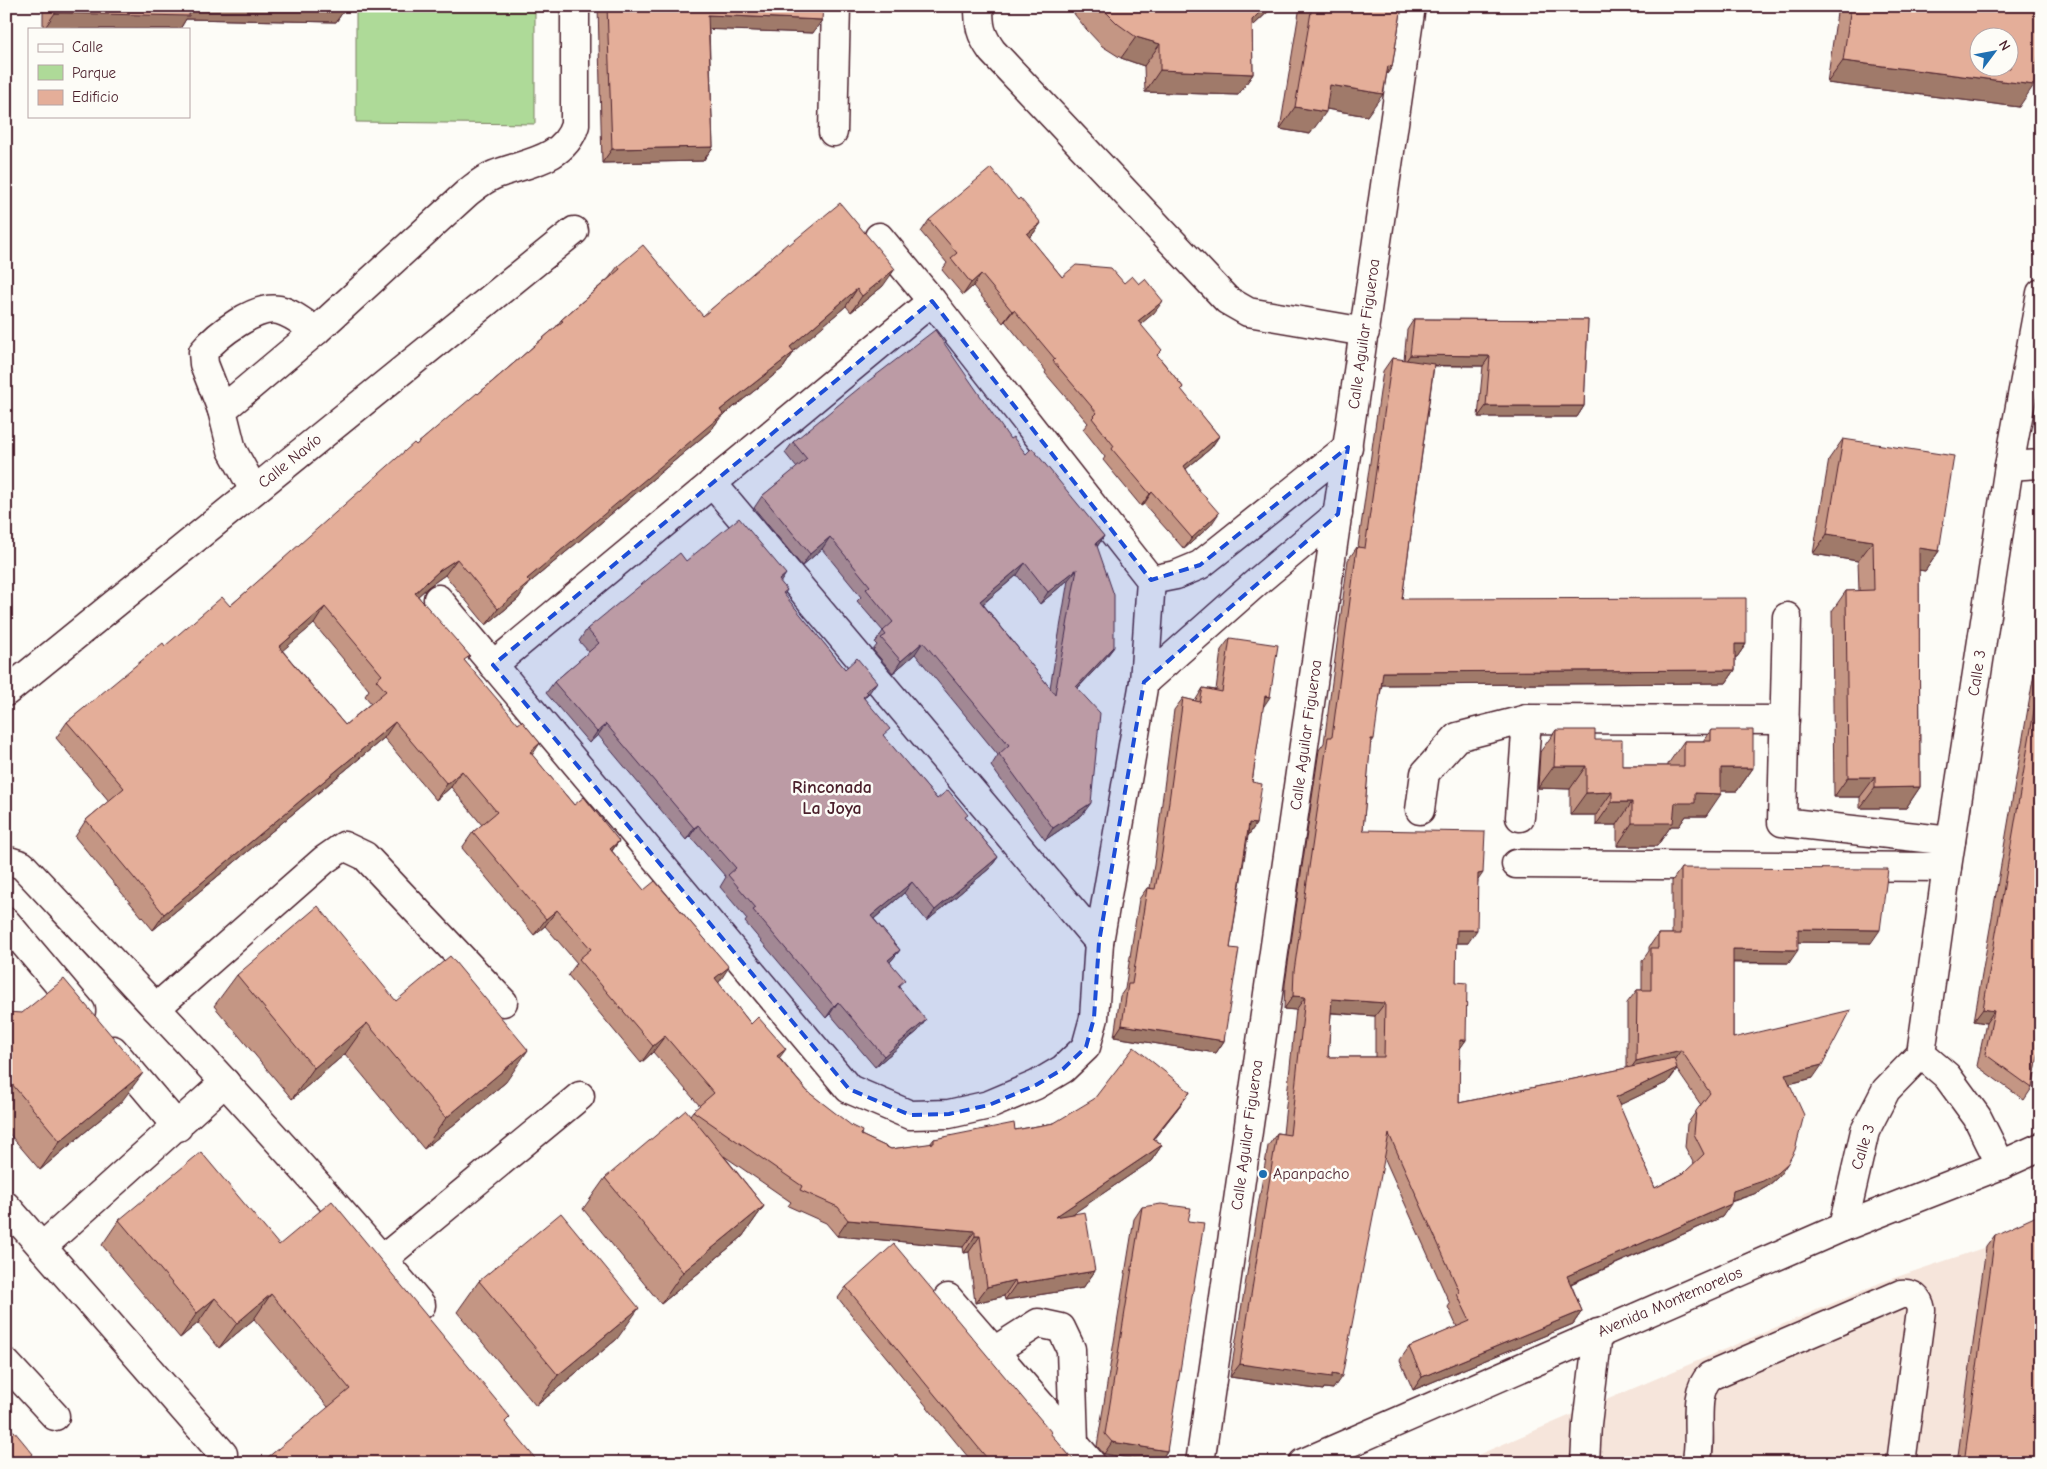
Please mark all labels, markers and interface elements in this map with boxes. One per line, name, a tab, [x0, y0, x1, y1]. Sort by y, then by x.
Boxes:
legend	[28, 28, 190, 118]
north arrow	[1970, 28, 2020, 78]
text: N	[1995, 37, 2014, 54]
text: Calle	[72, 38, 104, 56]
text: Parque	[72, 64, 117, 82]
text: Edificio	[72, 88, 119, 106]
street label: Calle Aguilar Figueroa	[1345, 258, 1383, 410]
street label: Calle Navío	[255, 430, 325, 492]
street label: Calle 3	[1964, 649, 1990, 697]
street label: Calle Aguilar Figueroa	[1287, 659, 1325, 811]
district label: Rinconada La Joya	[792, 777, 872, 819]
street label: Calle Aguilar Figueroa	[1228, 1059, 1266, 1211]
street label: Calle 3	[1848, 1122, 1878, 1172]
place label: Apanpacho	[1273, 1165, 1349, 1183]
marker: Apanpacho	[1257, 1168, 1269, 1180]
street label: Avenida Montemorelos	[1595, 1263, 1745, 1341]

